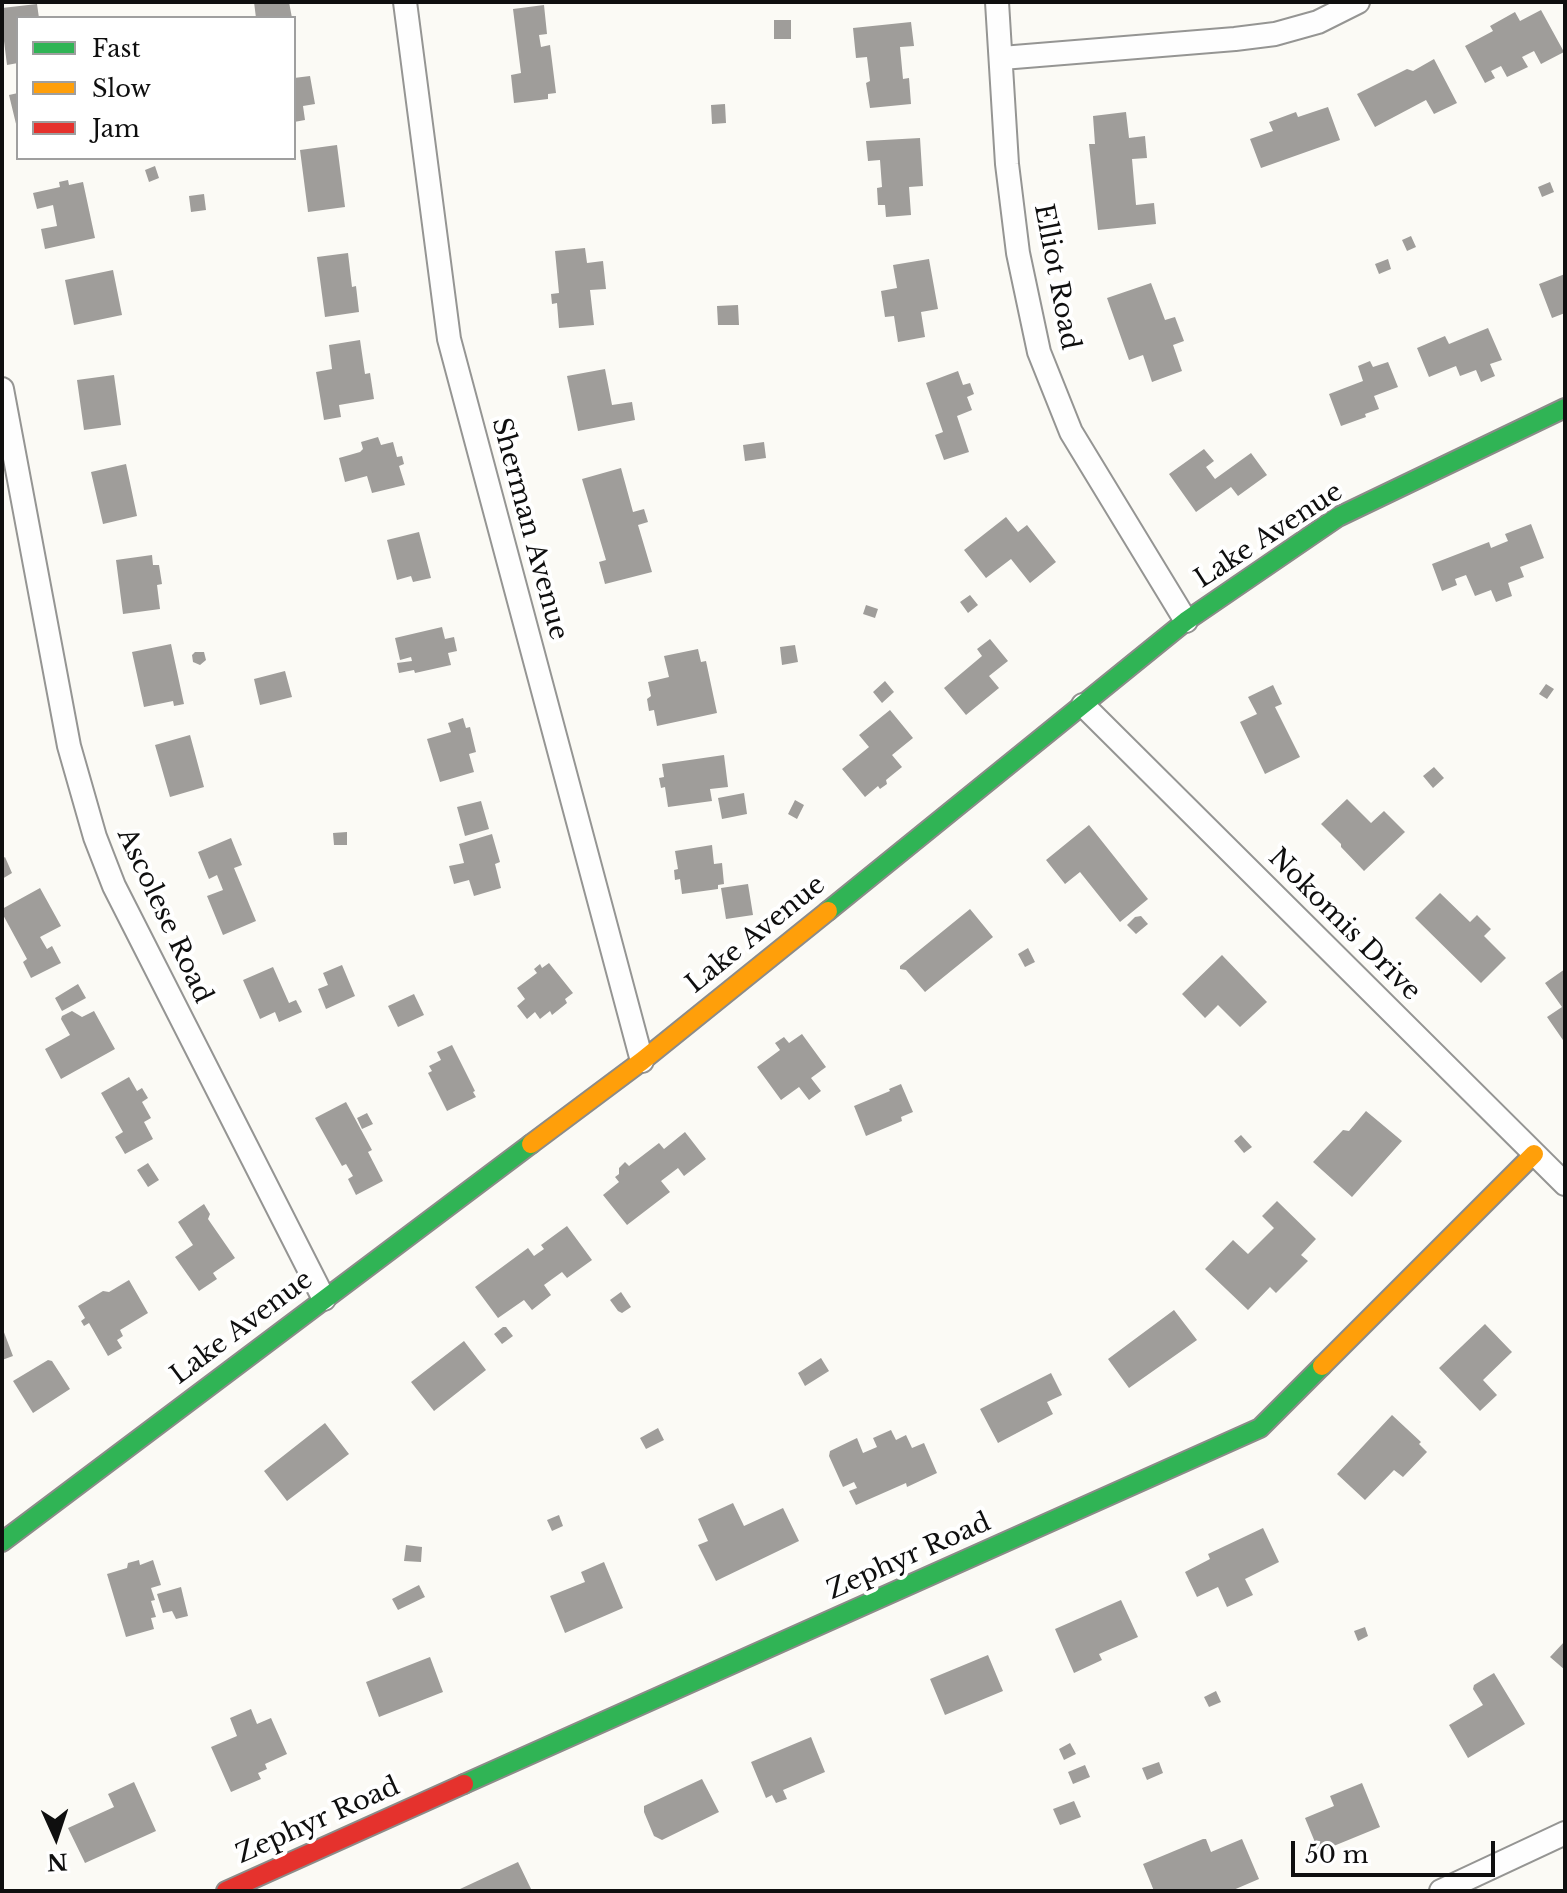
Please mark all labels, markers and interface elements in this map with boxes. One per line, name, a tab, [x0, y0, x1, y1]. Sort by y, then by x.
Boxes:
legend	[16, 16, 296, 160]
text: Fast	[92, 34, 140, 63]
text: Slow	[92, 74, 151, 103]
text: Jam	[92, 114, 140, 143]
street label: Elliot Road	[1027, 201, 1085, 353]
street label: Sherman Avenue	[484, 415, 574, 643]
street label: Lake Avenue	[1189, 477, 1349, 595]
street label: Ascolese Road	[110, 824, 218, 1008]
street label: Nokomis Drive	[1262, 843, 1426, 1007]
street label: Lake Avenue	[680, 869, 832, 1001]
street label: Lake Avenue	[165, 1264, 319, 1392]
street label: Zephyr Road	[822, 1507, 996, 1607]
street label: Zephyr Road	[231, 1771, 405, 1871]
north arrow	[16, 1797, 96, 1877]
scale bar	[1295, 1825, 1499, 1875]
text: 50 m	[1305, 1840, 1368, 1869]
text: N	[46, 1847, 68, 1875]

